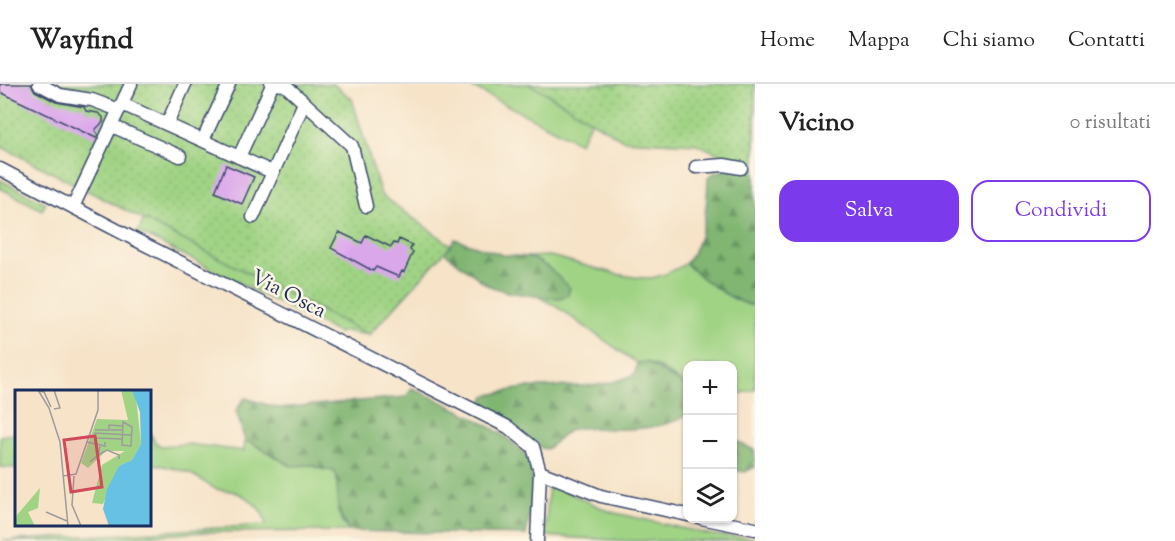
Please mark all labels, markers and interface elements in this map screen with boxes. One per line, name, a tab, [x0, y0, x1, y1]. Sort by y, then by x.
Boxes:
text: Wayfind	[30, 21, 133, 61]
text: Home	[760, 26, 815, 56]
text: Mappa	[848, 26, 910, 56]
text: Chi siamo	[943, 26, 1035, 56]
text: Contatti	[1068, 26, 1145, 56]
text: Vicino	[779, 105, 854, 142]
text: 0 risultati	[1070, 109, 1151, 138]
button: Salva	[779, 180, 959, 242]
button: Condividi	[971, 180, 1151, 242]
street label: Via Osca	[245, 263, 331, 327]
map controls	[683, 361, 737, 523]
button: +	[683, 361, 737, 415]
inset map	[15, 390, 152, 526]
button: −	[683, 415, 737, 469]
button: layers	[683, 469, 737, 523]

